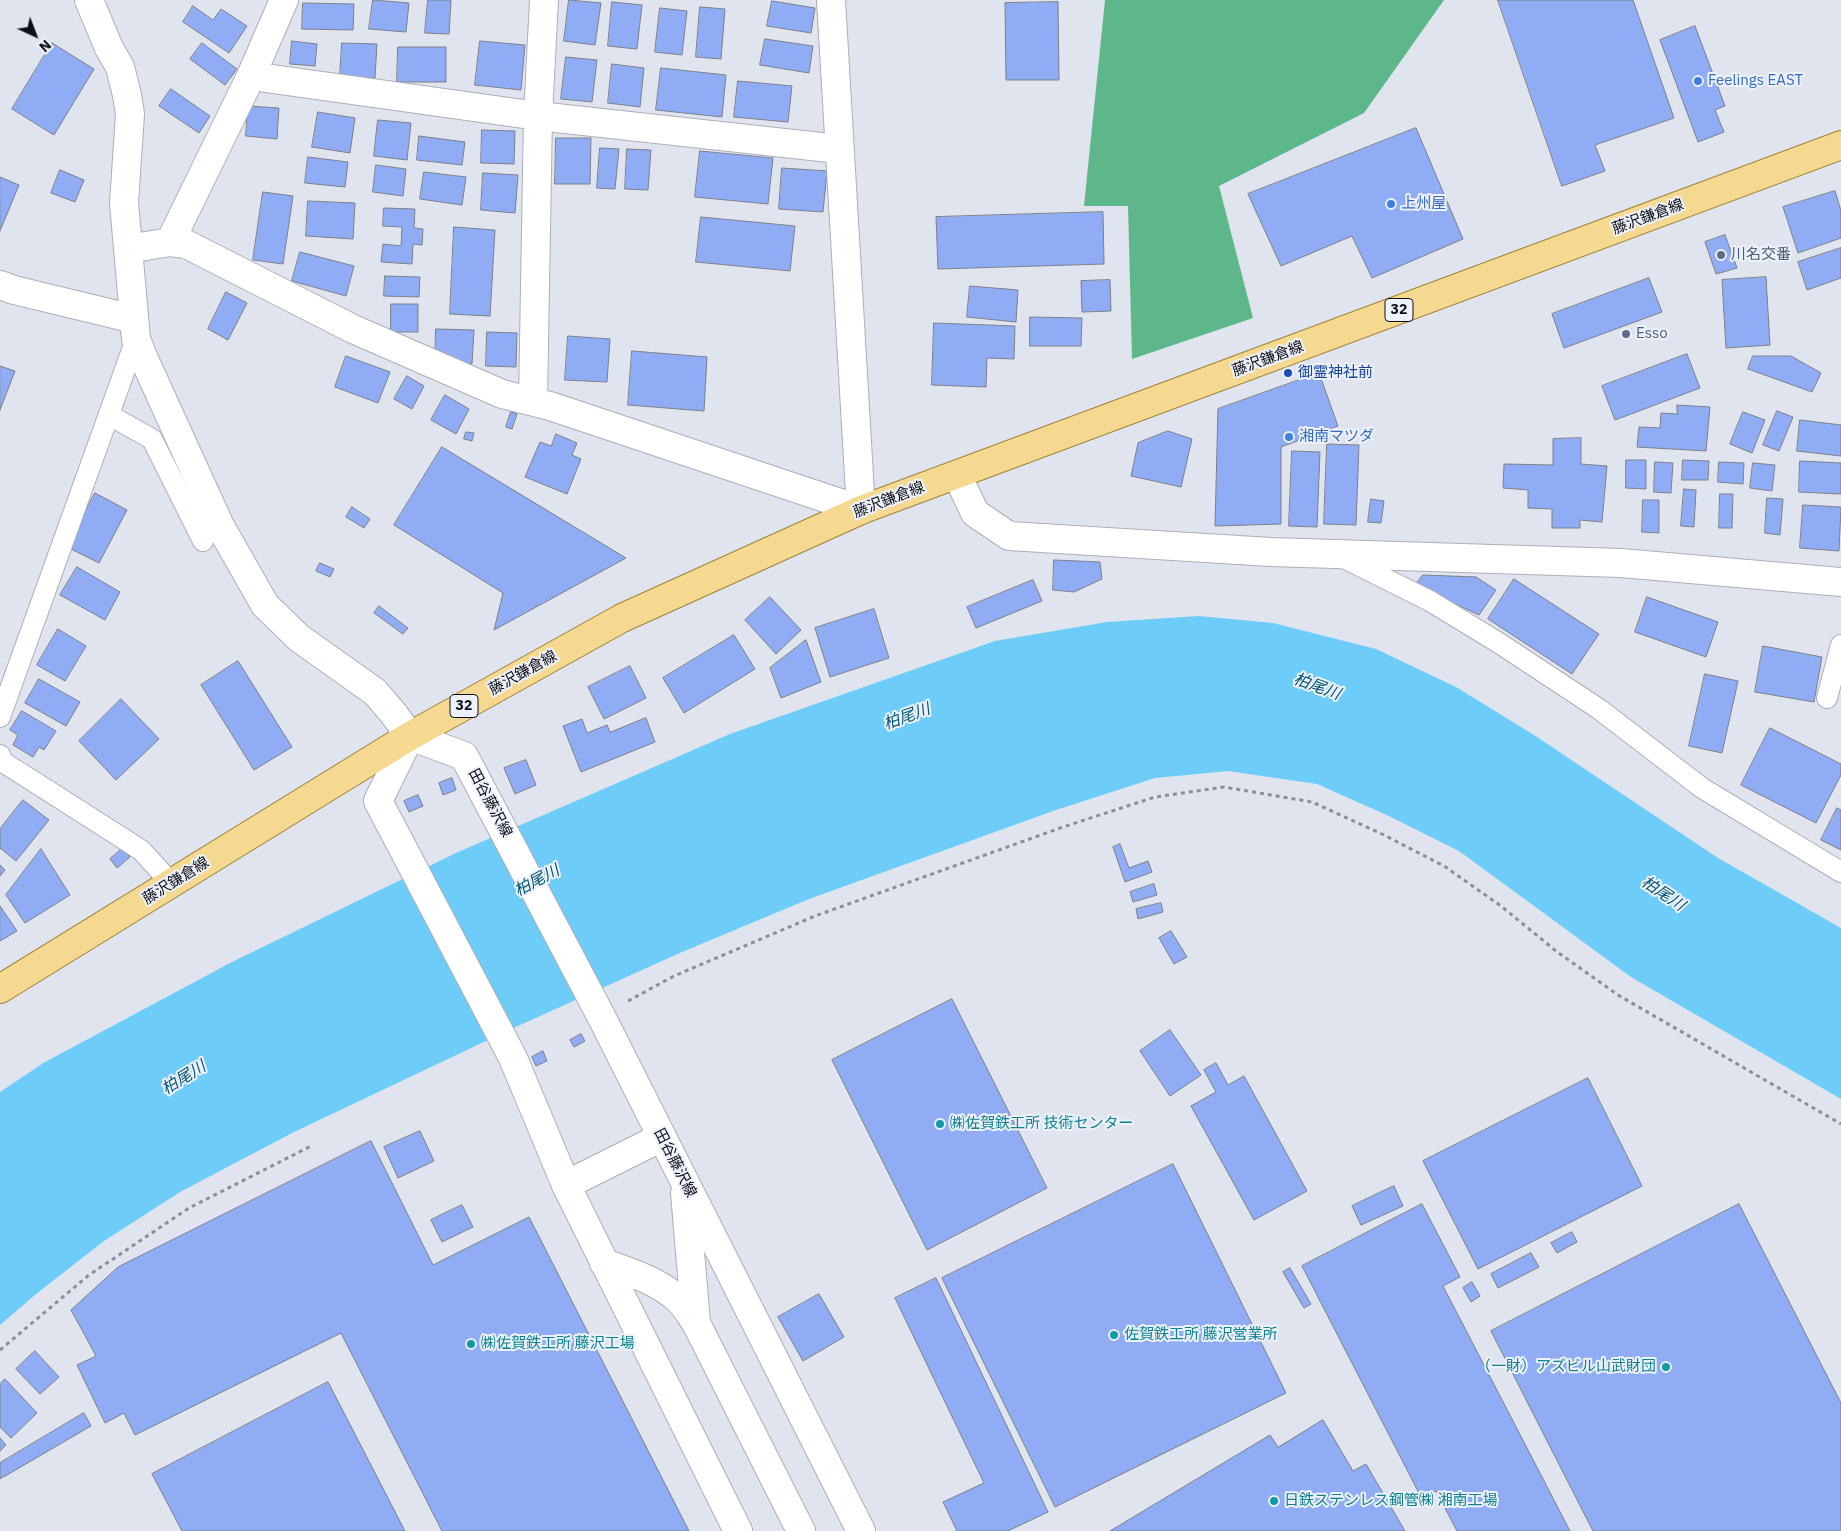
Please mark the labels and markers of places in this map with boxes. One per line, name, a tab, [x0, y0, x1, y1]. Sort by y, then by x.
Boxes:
place label: Feelings EAST	[1708, 72, 1803, 90]
marker: Feelings EAST	[1692, 75, 1704, 87]
place label: 上州屋	[1401, 195, 1446, 213]
marker: 上州屋	[1385, 198, 1397, 210]
place label: 川名交番	[1731, 246, 1791, 264]
marker: 川名交番	[1715, 249, 1727, 261]
place label: Esso	[1636, 325, 1668, 343]
marker: Esso	[1620, 328, 1632, 340]
place label: 御霊神社前	[1298, 364, 1373, 382]
marker: 御霊神社前	[1282, 367, 1294, 379]
place label: 湘南マツダ	[1299, 428, 1374, 446]
marker: 湘南マツダ	[1283, 431, 1295, 443]
place label: ㈱佐賀鉄工所 技術センター	[950, 1115, 1134, 1133]
marker: ㈱佐賀鉄工所 技術センター	[934, 1118, 946, 1130]
place label: 佐賀鉄工所 藤沢営業所	[1124, 1326, 1278, 1344]
marker: 佐賀鉄工所 藤沢営業所	[1108, 1329, 1120, 1341]
place label: ㈱佐賀鉄工所 藤沢工場	[481, 1335, 635, 1353]
marker: ㈱佐賀鉄工所 藤沢工場	[465, 1338, 477, 1350]
place label: （一財）アズビル山武財団	[1476, 1358, 1656, 1376]
marker: （一財）アズビル山武財団	[1660, 1361, 1672, 1373]
place label: 日鉄ステンレス鋼管㈱ 湘南工場	[1284, 1492, 1498, 1510]
marker: 日鉄ステンレス鋼管㈱ 湘南工場	[1268, 1495, 1280, 1507]

